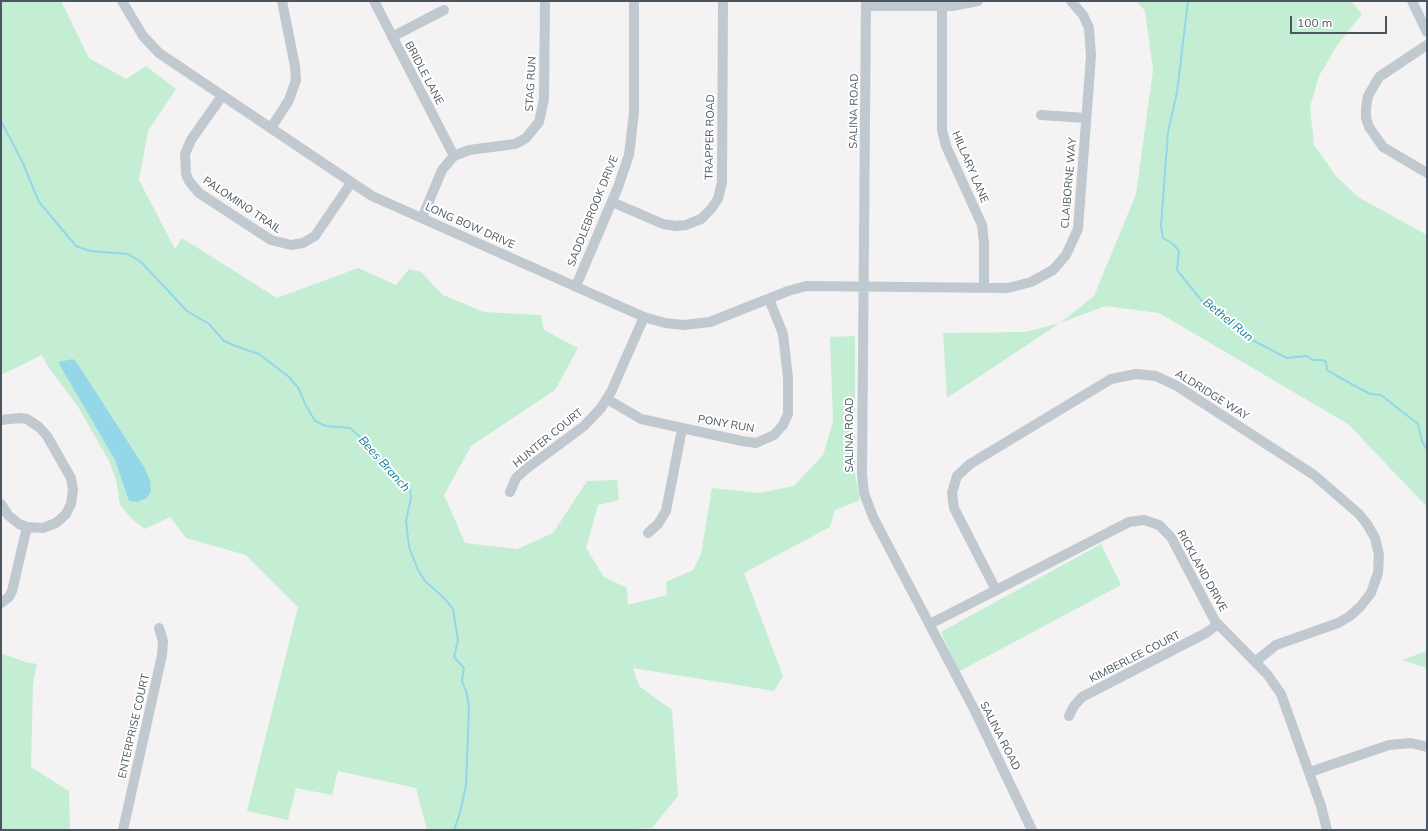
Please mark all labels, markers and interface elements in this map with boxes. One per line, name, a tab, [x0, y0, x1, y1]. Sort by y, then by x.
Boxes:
scale bar	[1292, 8, 1389, 34]
text: 100 m	[1297, 15, 1332, 30]
street label: BRIDLE LANE	[402, 39, 446, 107]
street label: STAG RUN	[523, 56, 539, 112]
street label: SALINA ROAD	[847, 73, 861, 149]
street label: TRAPPER ROAD	[703, 94, 717, 180]
street label: HILLARY LANE	[949, 129, 991, 205]
street label: CLAIBORNE WAY	[1058, 137, 1080, 229]
street label: SADDLEBROOK DRIVE	[565, 154, 621, 268]
street label: PALOMINO TRAIL	[200, 174, 284, 236]
street label: LONG BOW DRIVE	[423, 200, 517, 252]
water label: Bethel Run	[1200, 295, 1256, 345]
street label: ALDRIDGE WAY	[1173, 367, 1251, 423]
street label: SALINA ROAD	[843, 397, 857, 473]
street label: HUNTER COURT	[510, 406, 586, 470]
street label: PONY RUN	[697, 413, 755, 435]
water label: Bees Branch	[355, 433, 413, 495]
street label: RICKLAND DRIVE	[1174, 528, 1230, 614]
street label: KIMBERLEE COURT	[1087, 628, 1183, 686]
street label: ENTERPRISE COURT	[116, 672, 152, 780]
street label: SALINA ROAD	[977, 700, 1023, 772]

